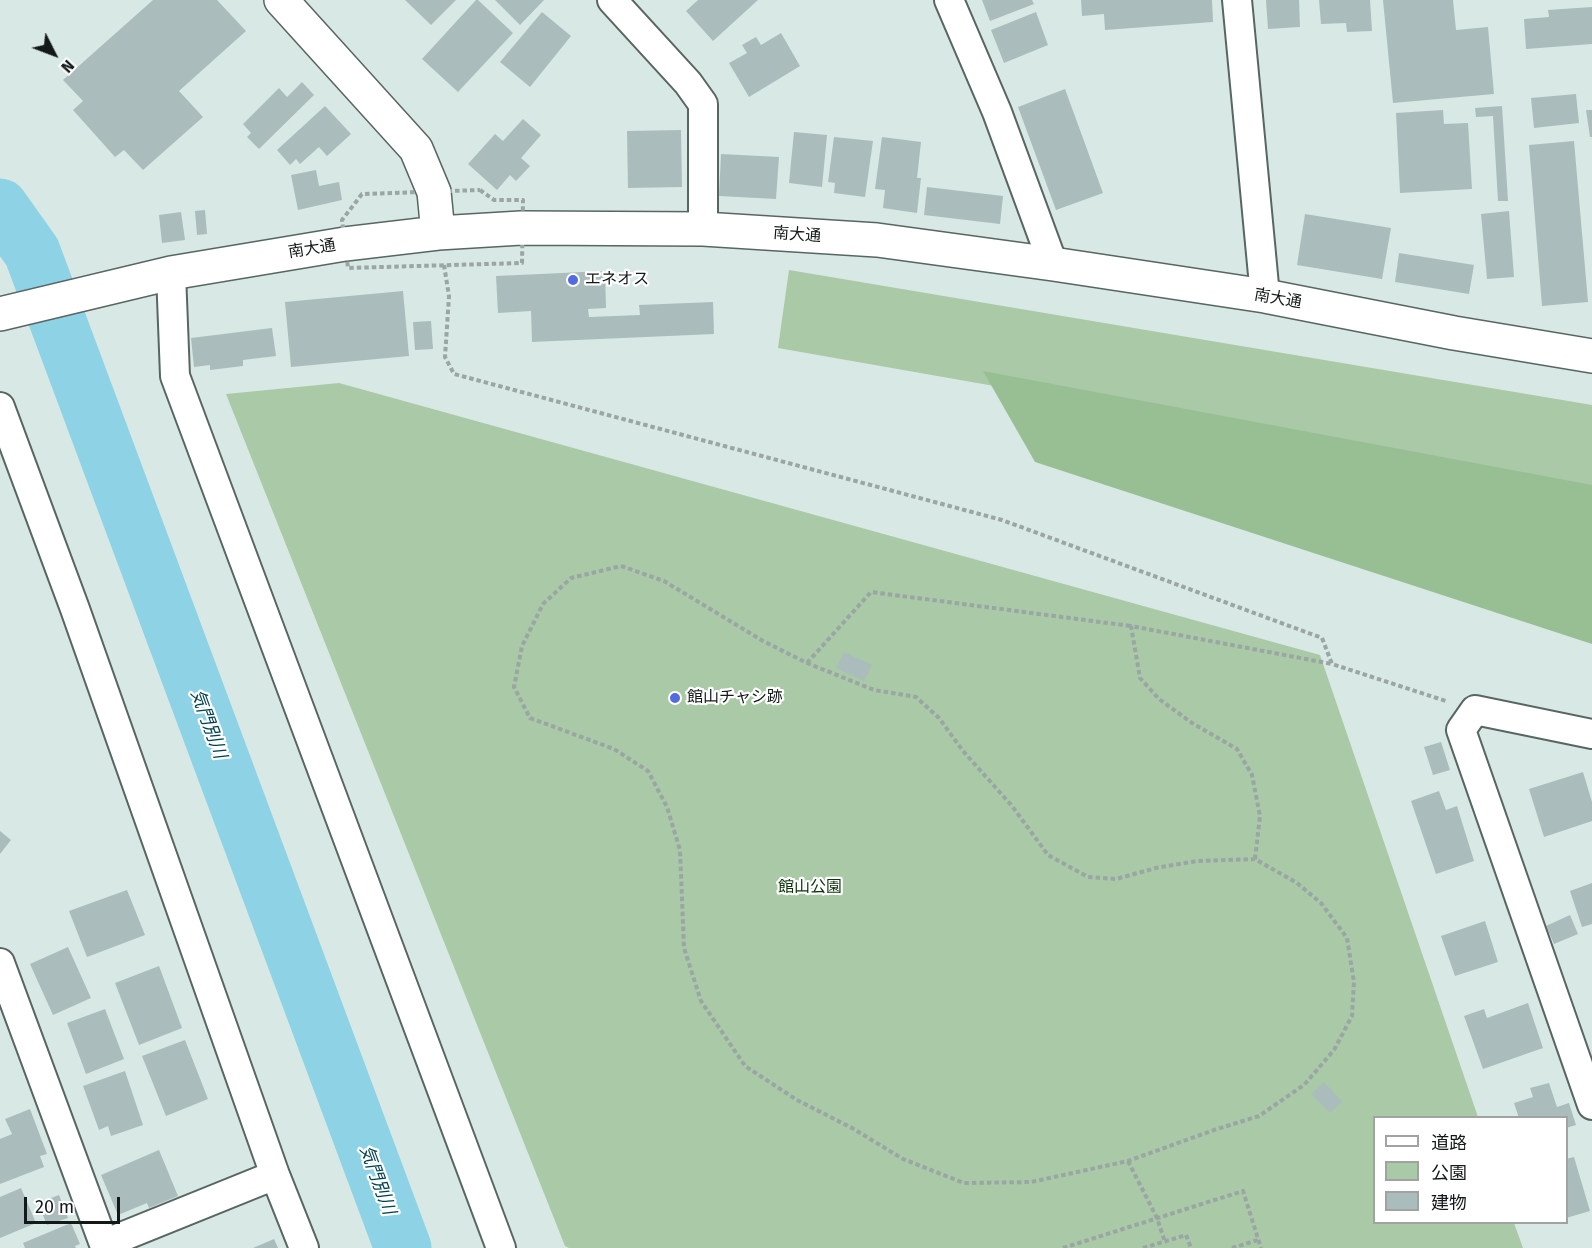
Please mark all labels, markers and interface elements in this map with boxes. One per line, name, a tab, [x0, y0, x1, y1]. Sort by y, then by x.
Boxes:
north arrow	[24, 24, 84, 84]
text: N	[57, 56, 78, 77]
street label: 南大通	[772, 224, 822, 246]
street label: 南大通	[287, 236, 337, 262]
place label: エネオス	[585, 270, 649, 290]
marker: エネオス	[566, 273, 580, 287]
street label: 南大通	[1253, 285, 1303, 313]
water label: 気門別川	[186, 686, 230, 762]
place label: 館山チャシ跡	[687, 688, 783, 708]
marker: 館山チャシ跡	[668, 691, 682, 705]
park label: 館山公園	[778, 878, 842, 898]
legend	[1373, 1116, 1568, 1224]
text: 道路	[1431, 1132, 1467, 1154]
water label: 気門別川	[355, 1142, 399, 1218]
text: 公園	[1431, 1162, 1467, 1184]
scale bar	[27, 1185, 123, 1223]
text: 建物	[1431, 1192, 1467, 1214]
text: 20 m	[35, 1196, 74, 1218]

